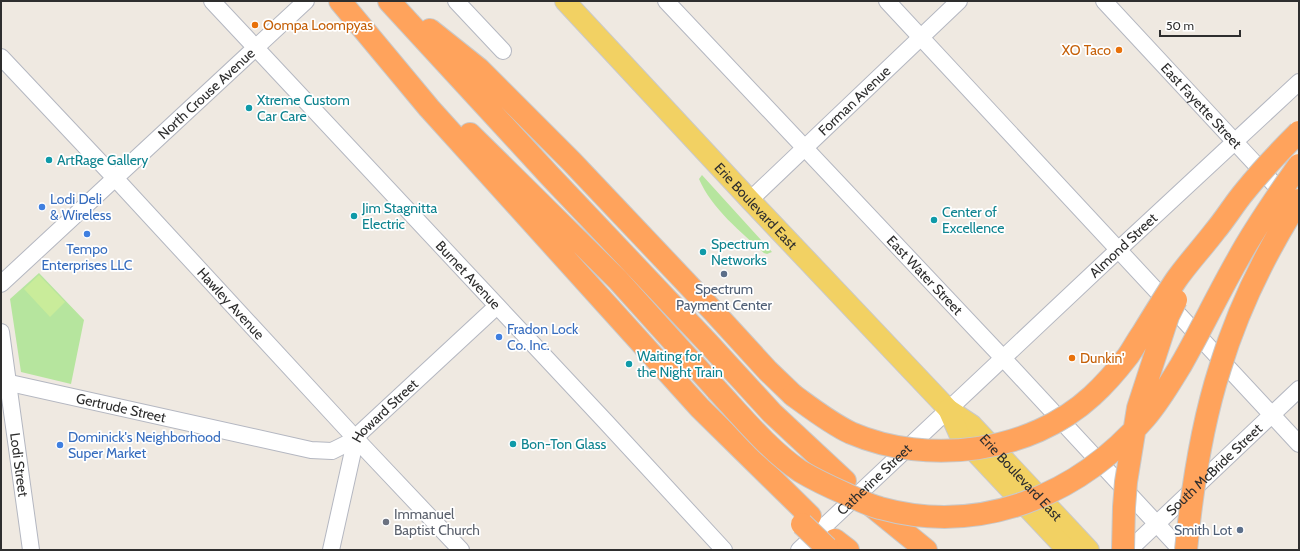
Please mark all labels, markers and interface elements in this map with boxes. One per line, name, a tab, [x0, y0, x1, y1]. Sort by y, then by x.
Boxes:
scale bar	[1160, 12, 1240, 38]
place label: Oompa Loompyas	[263, 16, 373, 34]
text: 50 m	[1166, 18, 1194, 33]
marker: Oompa Loompyas	[250, 20, 260, 30]
place label: XO Taco	[1062, 41, 1111, 59]
street label: North Crouse Avenue	[154, 44, 258, 143]
marker: XO Taco	[1114, 45, 1124, 55]
street label: East Fayette Street	[1157, 59, 1246, 153]
street label: Forman Avenue	[814, 62, 894, 139]
place label: Xtreme Custom Car Care	[257, 91, 350, 125]
marker: Xtreme Custom Car Care	[244, 103, 254, 113]
place label: ArtRage Gallery	[57, 151, 148, 169]
marker: ArtRage Gallery	[44, 155, 54, 165]
street label: Erie Boulevard East	[711, 159, 801, 253]
place label: Lodi Deli & Wireless	[50, 190, 111, 224]
place label: Jim Stagnitta Electric	[361, 199, 437, 233]
marker: Lodi Deli & Wireless	[37, 202, 47, 212]
place label: Center of Excellence	[942, 203, 1005, 237]
street label: Almond Street	[1085, 209, 1161, 281]
marker: Jim Stagnitta Electric	[349, 211, 359, 221]
marker: Center of Excellence	[929, 215, 939, 225]
marker: Tempo Enterprises LLC	[82, 229, 92, 239]
street label: East Water Street	[883, 232, 967, 319]
place label: Spectrum Networks	[711, 235, 769, 269]
street label: Burnet Avenue	[432, 237, 505, 313]
place label: Tempo Enterprises LLC	[41, 240, 133, 274]
marker: Spectrum Networks	[698, 247, 708, 257]
street label: Hawley Avenue	[193, 264, 268, 343]
marker: Spectrum Payment Center	[719, 269, 729, 279]
place label: Spectrum Payment Center	[676, 280, 773, 314]
place label: Fradon Lock Co. Inc.	[507, 320, 579, 354]
marker: Fradon Lock Co. Inc.	[494, 332, 504, 342]
place label: Waiting for the Night Train	[637, 347, 723, 381]
place label: Dunkin'	[1080, 349, 1124, 367]
marker: Dunkin'	[1067, 353, 1077, 363]
marker: Waiting for the Night Train	[624, 359, 634, 369]
street label: Howard Street	[347, 375, 422, 446]
street label: Gertrude Street	[74, 389, 168, 427]
street label: South McBride Street	[1162, 420, 1266, 519]
place label: Dominick's Neighborhood Super Market	[68, 428, 221, 462]
street label: Erie Boulevard East	[976, 430, 1066, 525]
street label: Lodi Street	[6, 432, 33, 498]
place label: Bon-Ton Glass	[521, 435, 606, 453]
marker: Bon-Ton Glass	[508, 439, 518, 449]
marker: Dominick's Neighborhood Super Market	[55, 440, 65, 450]
street label: Catherine Street	[833, 440, 915, 519]
place label: Immanuel Baptist Church	[394, 505, 480, 539]
marker: Immanuel Baptist Church	[381, 517, 391, 527]
place label: Smith Lot	[1174, 521, 1232, 539]
marker: Smith Lot	[1235, 525, 1245, 535]

